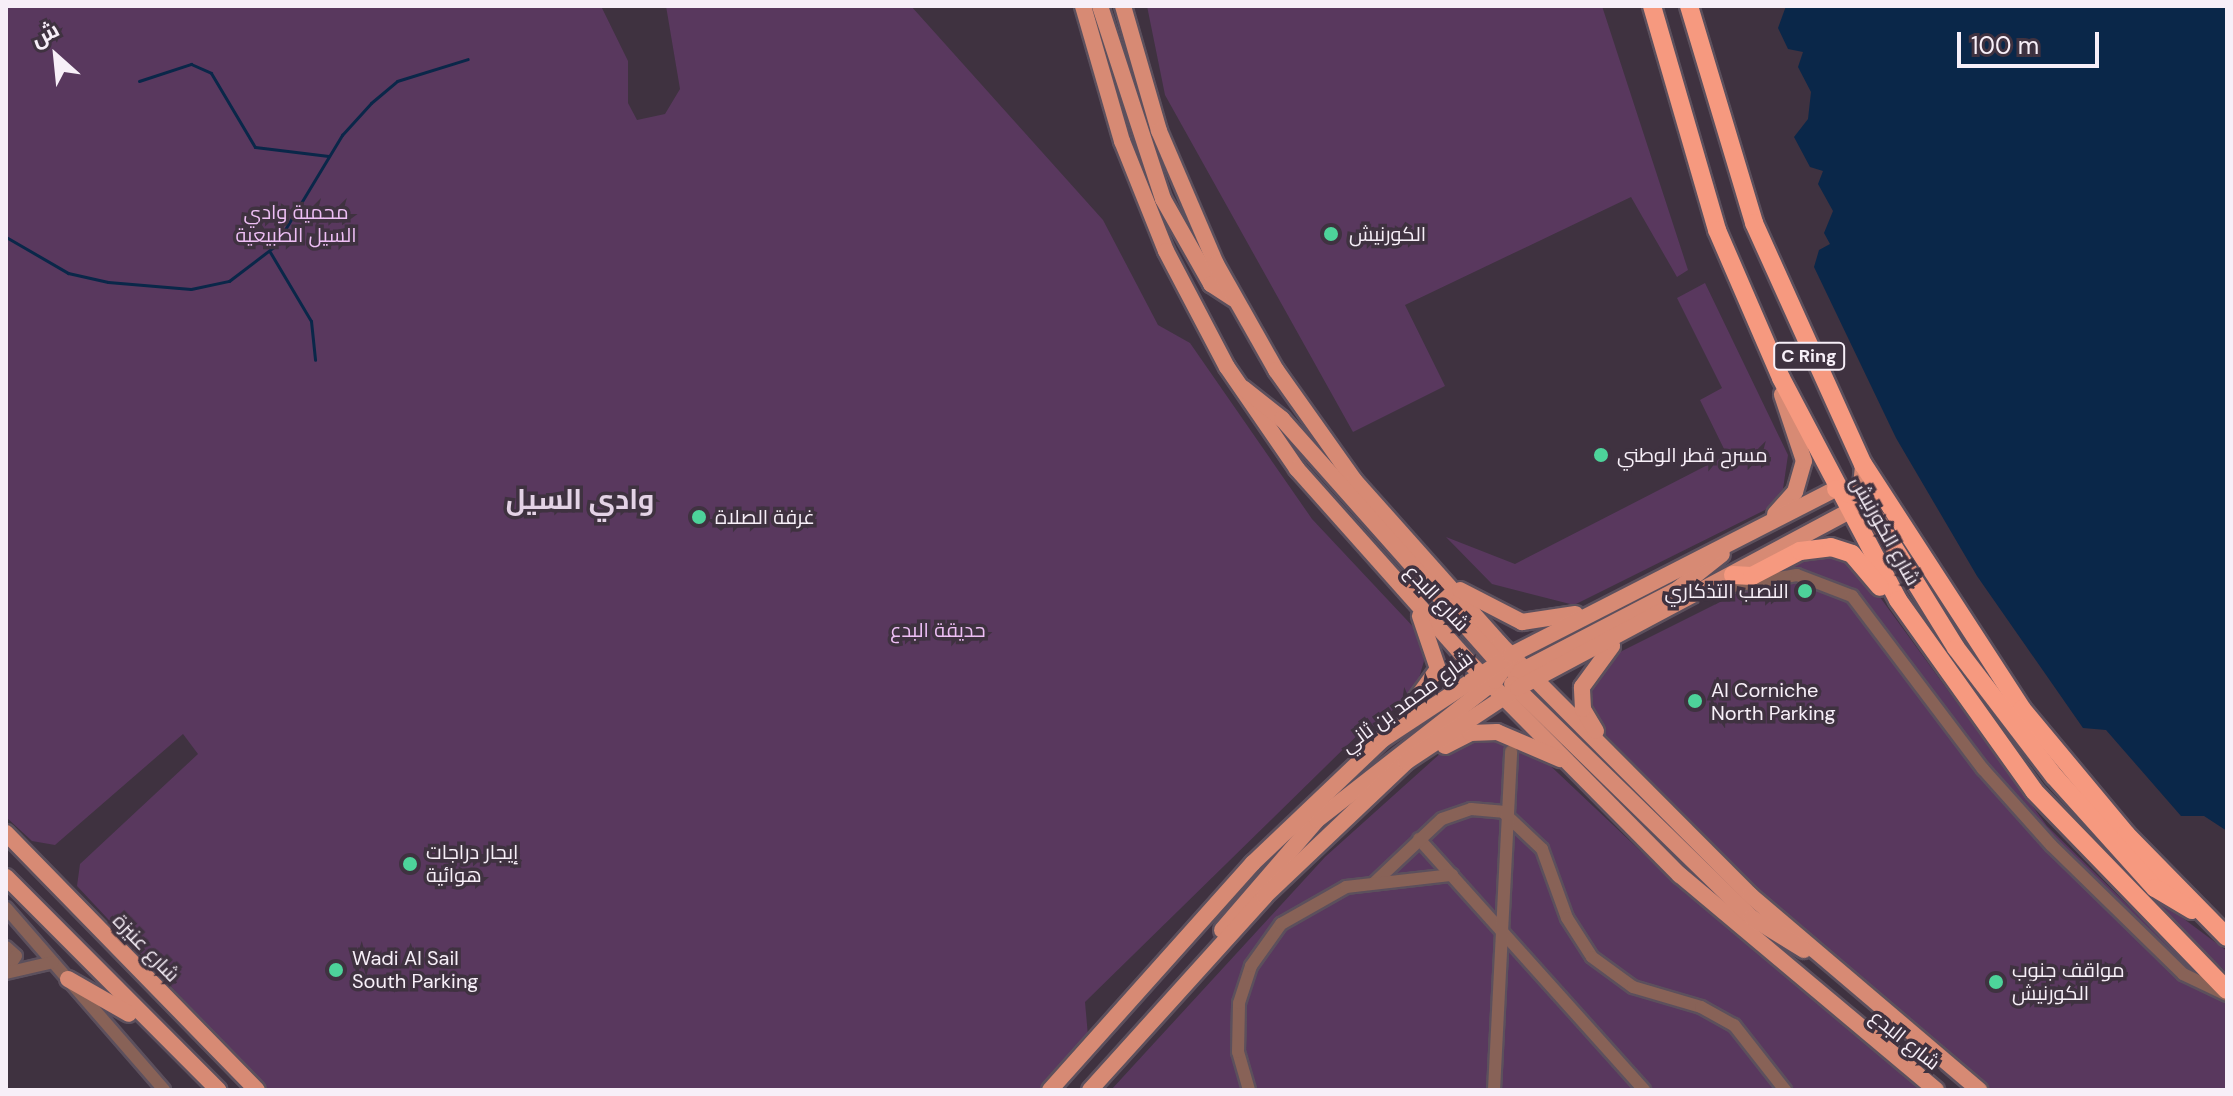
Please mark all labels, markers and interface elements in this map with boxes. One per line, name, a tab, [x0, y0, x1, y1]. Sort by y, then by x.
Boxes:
text: ش	[26, 15, 64, 54]
north arrow	[16, 16, 96, 96]
scale bar	[1961, 16, 2103, 66]
text: 100 m	[1971, 30, 2039, 61]
park label: محمية وادي السيل الطبيعية	[235, 201, 357, 248]
place label: الكورنيش	[1349, 222, 1426, 246]
marker: الكورنيش	[1320, 223, 1342, 245]
road number: C Ring	[1773, 342, 1845, 370]
place label: مسرح قطر الوطني	[1617, 443, 1768, 467]
marker: مسرح قطر الوطني	[1592, 446, 1610, 464]
street label: شارع الكورنيش	[1845, 472, 1925, 590]
district label: وادي السيل	[506, 483, 654, 517]
place label: غرفة الصلاة	[715, 505, 815, 529]
marker: غرفة الصلاة	[690, 508, 708, 526]
street label: شارع البدع	[1400, 560, 1474, 636]
place label: النصب التذكاري	[1664, 579, 1789, 603]
marker: النصب التذكاري	[1796, 582, 1814, 600]
park label: حديقة البدع	[890, 618, 986, 642]
street label: شارع محمد بن ثاني	[1336, 646, 1478, 758]
place label: Al Corniche North Parking	[1711, 678, 1836, 725]
marker: Al Corniche North Parking	[1686, 692, 1704, 710]
place label: إيجار دراجات هوائية	[426, 840, 518, 887]
marker: إيجار دراجات هوائية	[401, 855, 419, 873]
street label: شارع عنيزة	[108, 909, 184, 987]
place label: Wadi Al Sail South Parking	[352, 946, 479, 993]
place label: مواقف جنوب الكورنيش	[2012, 958, 2125, 1005]
marker: Wadi Al Sail South Parking	[327, 961, 345, 979]
marker: مواقف جنوب الكورنيش	[1987, 973, 2005, 991]
street label: شارع البدع	[1865, 1005, 1945, 1075]

